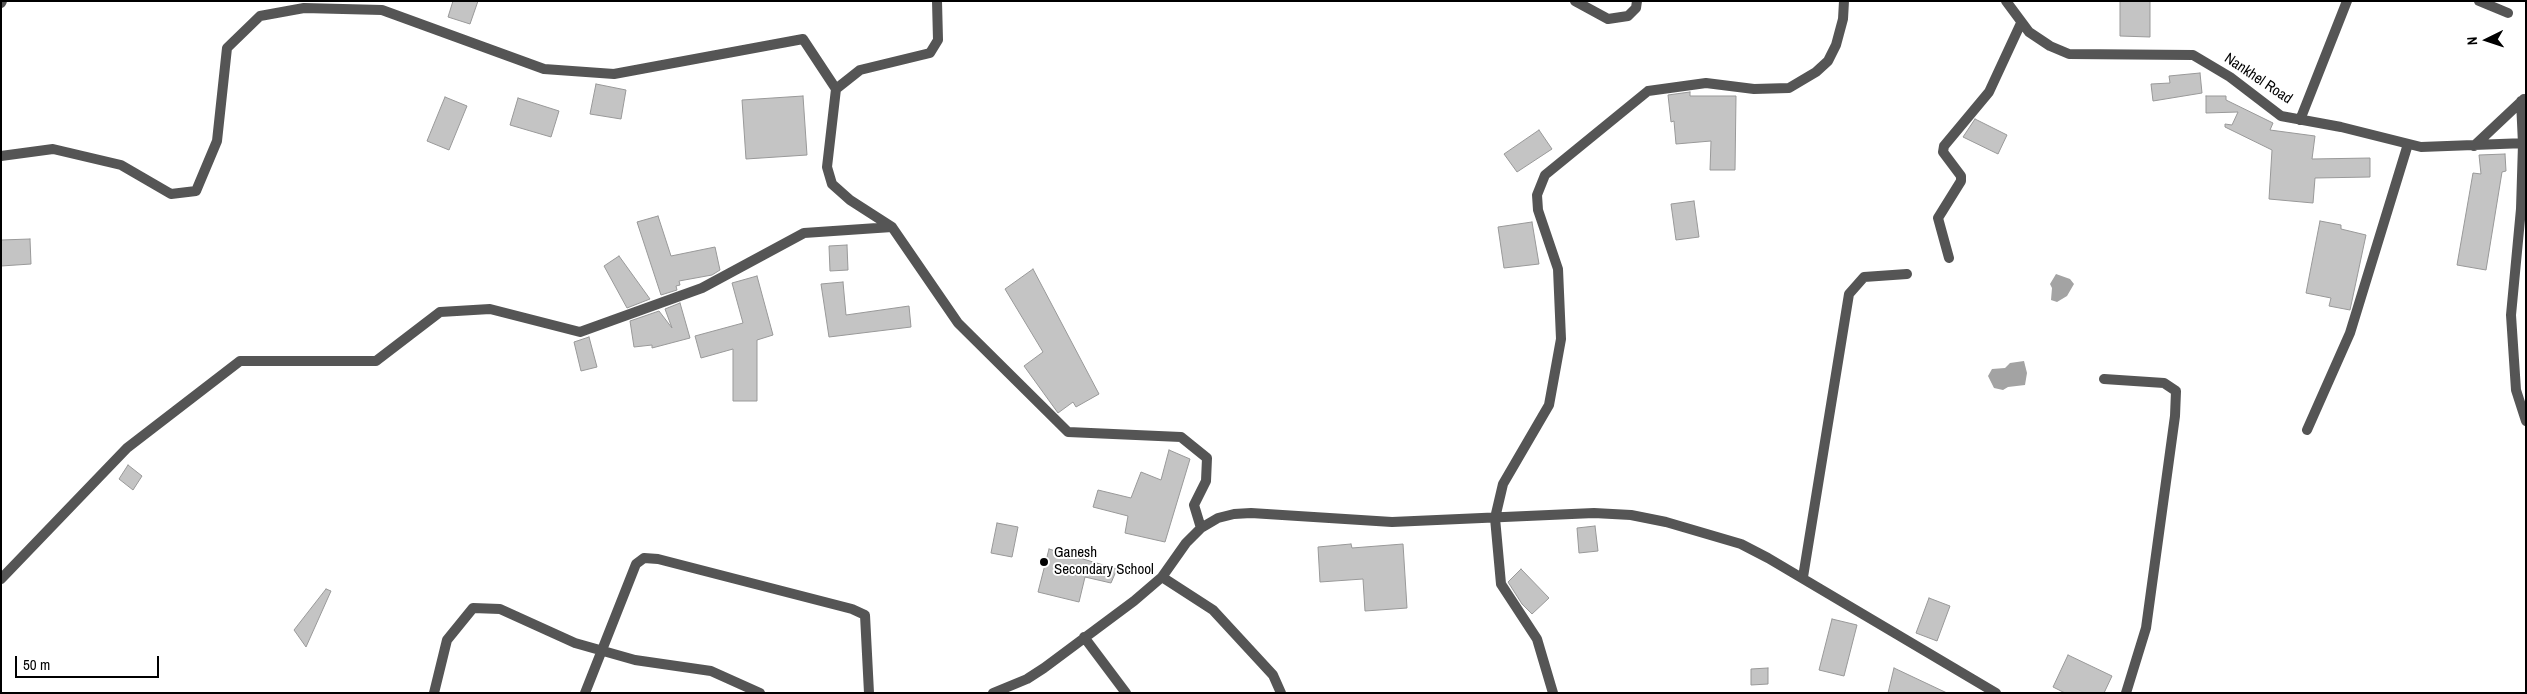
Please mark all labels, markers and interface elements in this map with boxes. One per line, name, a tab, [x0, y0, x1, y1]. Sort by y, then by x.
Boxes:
north arrow	[2462, 15, 2512, 65]
text: N	[2463, 36, 2481, 46]
street label: Nankhel Road	[2221, 50, 2295, 108]
place label: Ganesh Secondary School	[1054, 544, 1154, 579]
marker: Ganesh Secondary School	[1038, 556, 1050, 568]
scale bar	[18, 646, 161, 678]
text: 50 m	[23, 654, 50, 675]

